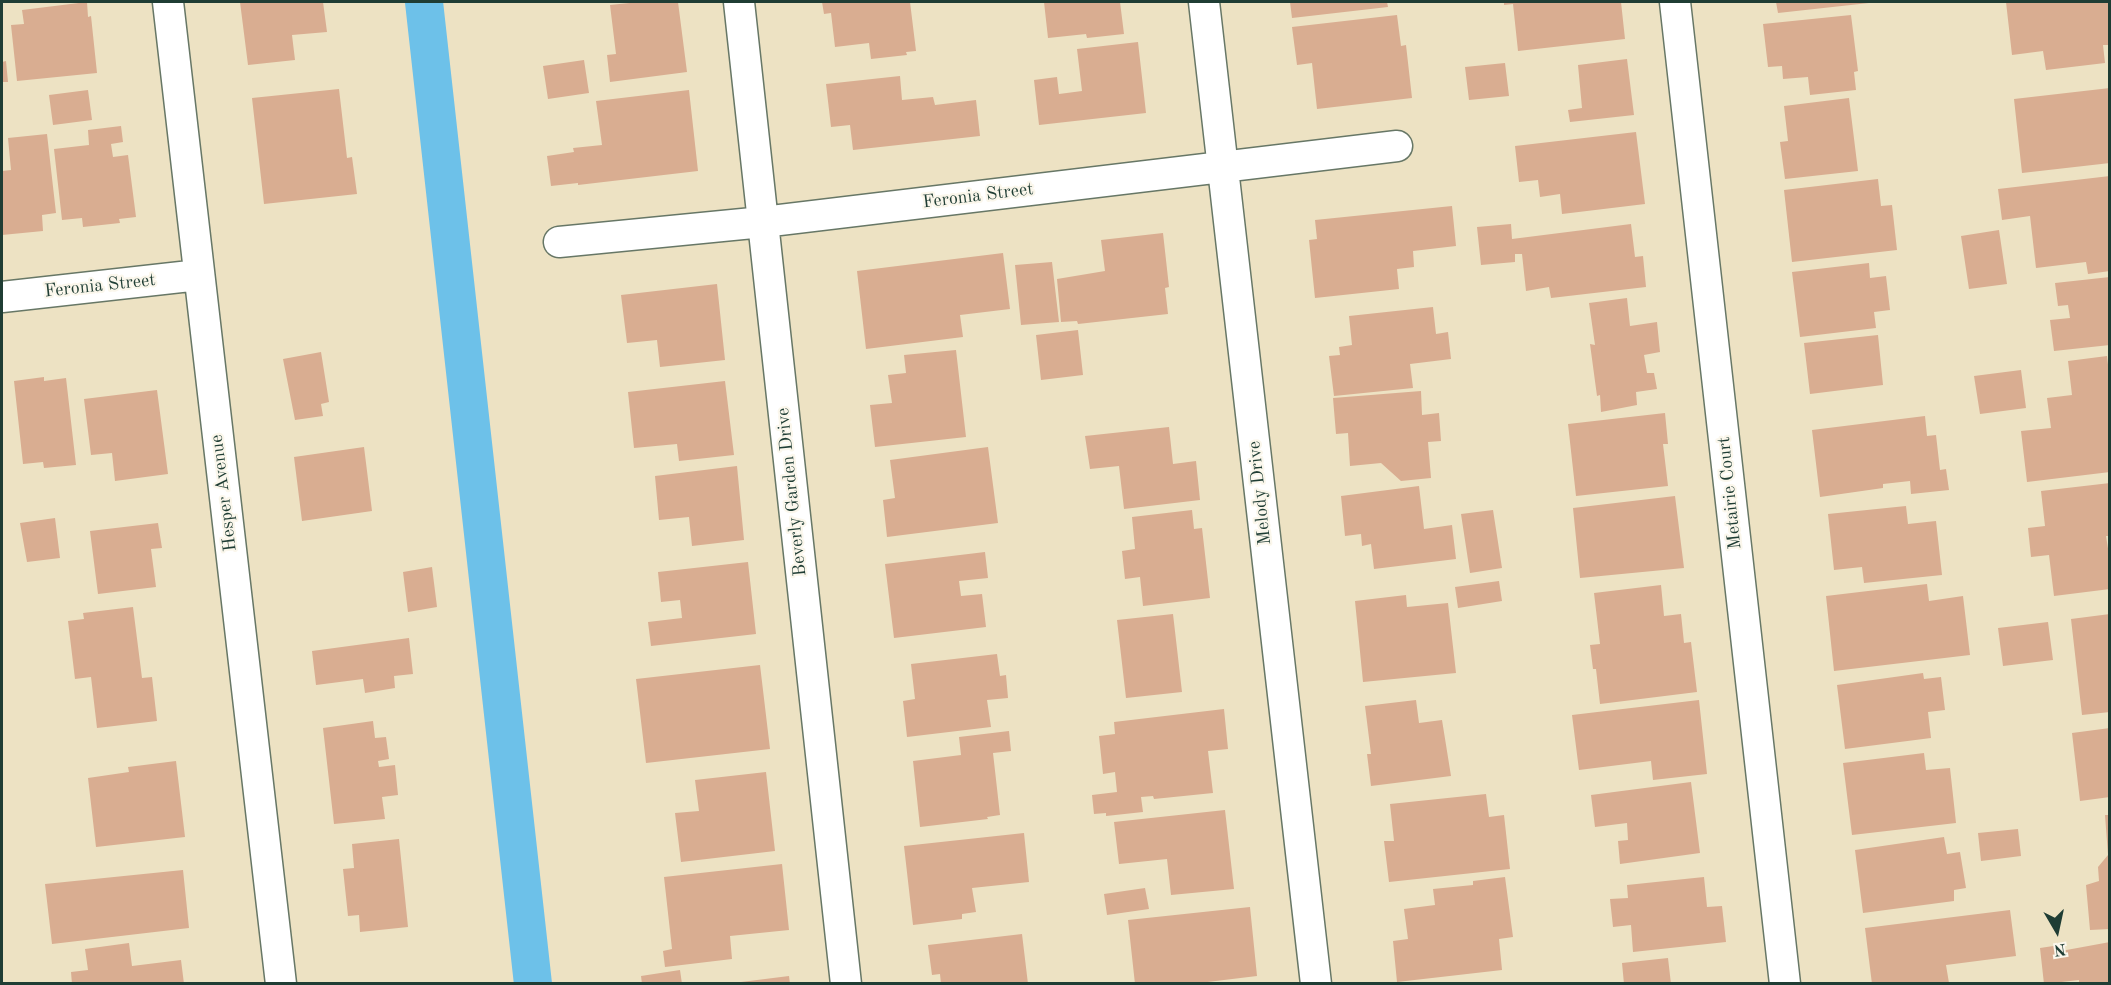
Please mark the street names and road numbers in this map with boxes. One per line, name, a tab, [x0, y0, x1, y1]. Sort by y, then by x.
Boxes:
street label: Feronia Street	[921, 178, 1035, 214]
street label: Feronia Street	[43, 269, 157, 303]
street label: Beverly Garden Drive	[772, 407, 812, 577]
street label: Hesper Avenue	[206, 433, 242, 553]
street label: Metairie Court	[1713, 436, 1747, 550]
street label: Melody Drive	[1244, 440, 1276, 546]

